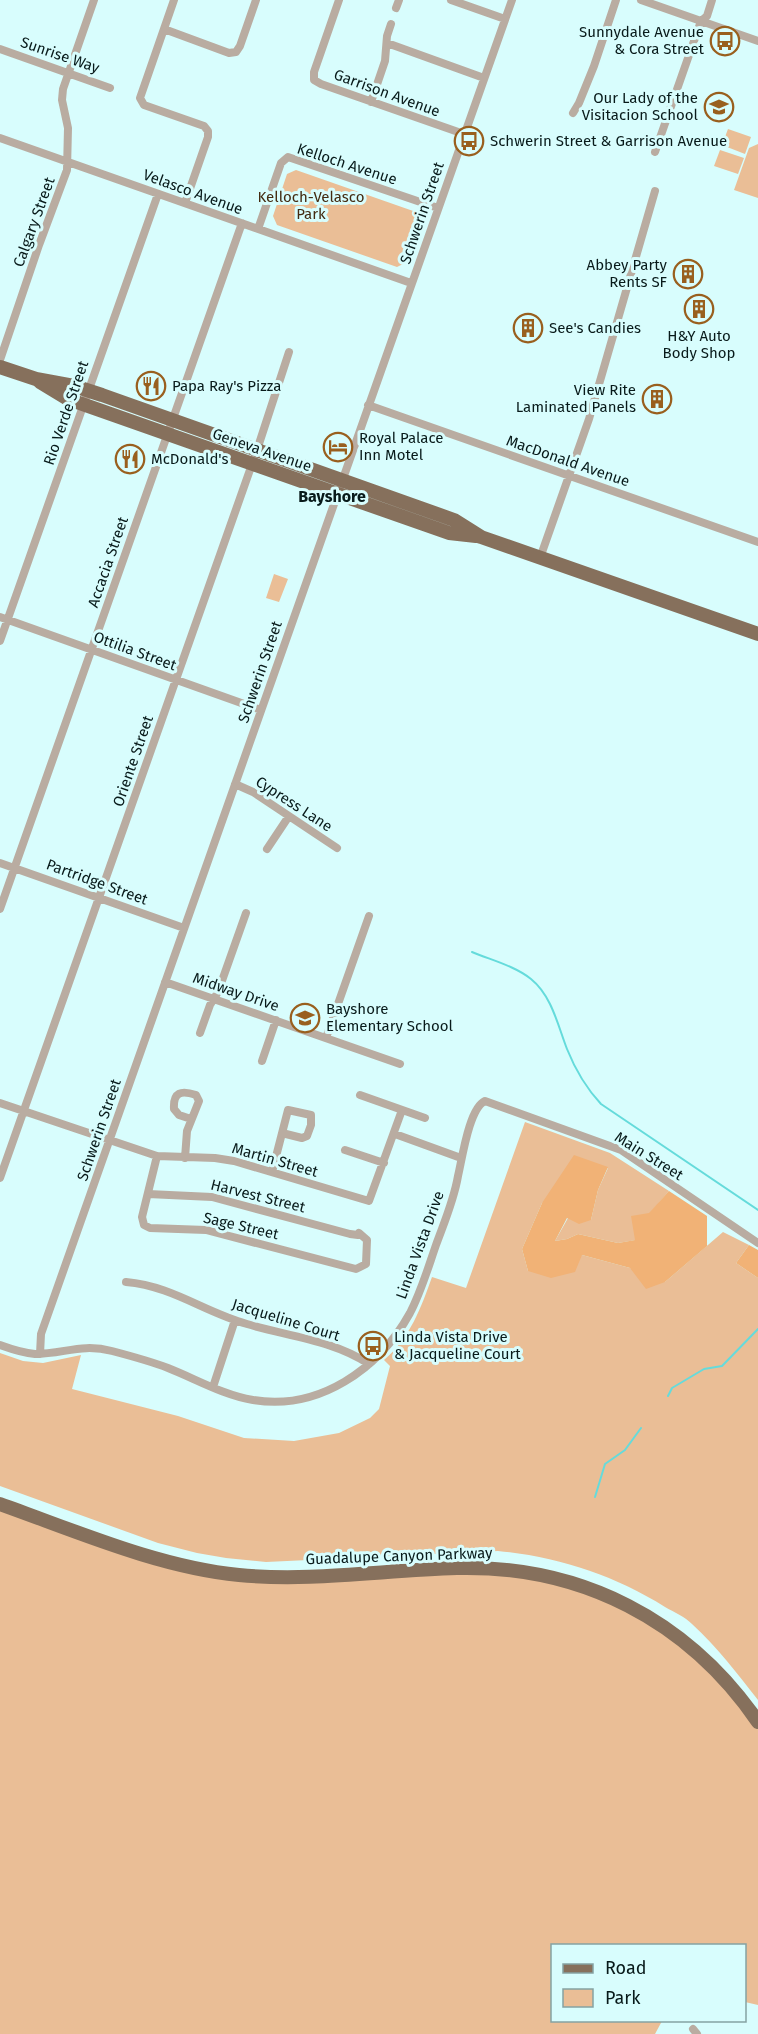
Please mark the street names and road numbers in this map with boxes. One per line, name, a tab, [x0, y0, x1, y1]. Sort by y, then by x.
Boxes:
street label: Sunrise Way	[18, 33, 102, 77]
street label: Garrison Avenue	[331, 65, 443, 121]
street label: Kelloch Avenue	[295, 139, 399, 189]
street label: Schwerin Street	[396, 159, 448, 266]
street label: Velasco Avenue	[141, 166, 245, 218]
street label: Calgary Street	[9, 174, 59, 269]
street label: Rio Verde Street	[40, 358, 92, 468]
street label: Geneva Avenue	[210, 425, 314, 475]
street label: MacDonald Avenue	[504, 431, 632, 491]
street label: Accacia Street	[84, 514, 132, 610]
street label: Schwerin Street	[234, 618, 286, 725]
street label: Ottilia Street	[91, 628, 179, 675]
street label: Oriente Street	[109, 712, 157, 809]
street label: Cypress Lane	[252, 773, 336, 835]
street label: Partridge Street	[44, 855, 151, 909]
street label: Midway Drive	[191, 969, 281, 1015]
street label: Schwerin Street	[73, 1076, 125, 1183]
street label: Main Street	[611, 1128, 687, 1184]
street label: Martin Street	[230, 1139, 321, 1181]
street label: Harvest Street	[209, 1176, 308, 1217]
street label: Linda Vista Drive	[392, 1188, 448, 1302]
street label: Sage Street	[202, 1209, 281, 1244]
street label: Jacqueline Court	[230, 1295, 343, 1345]
street label: Guadalupe Canyon Parkway	[305, 1544, 493, 1568]

